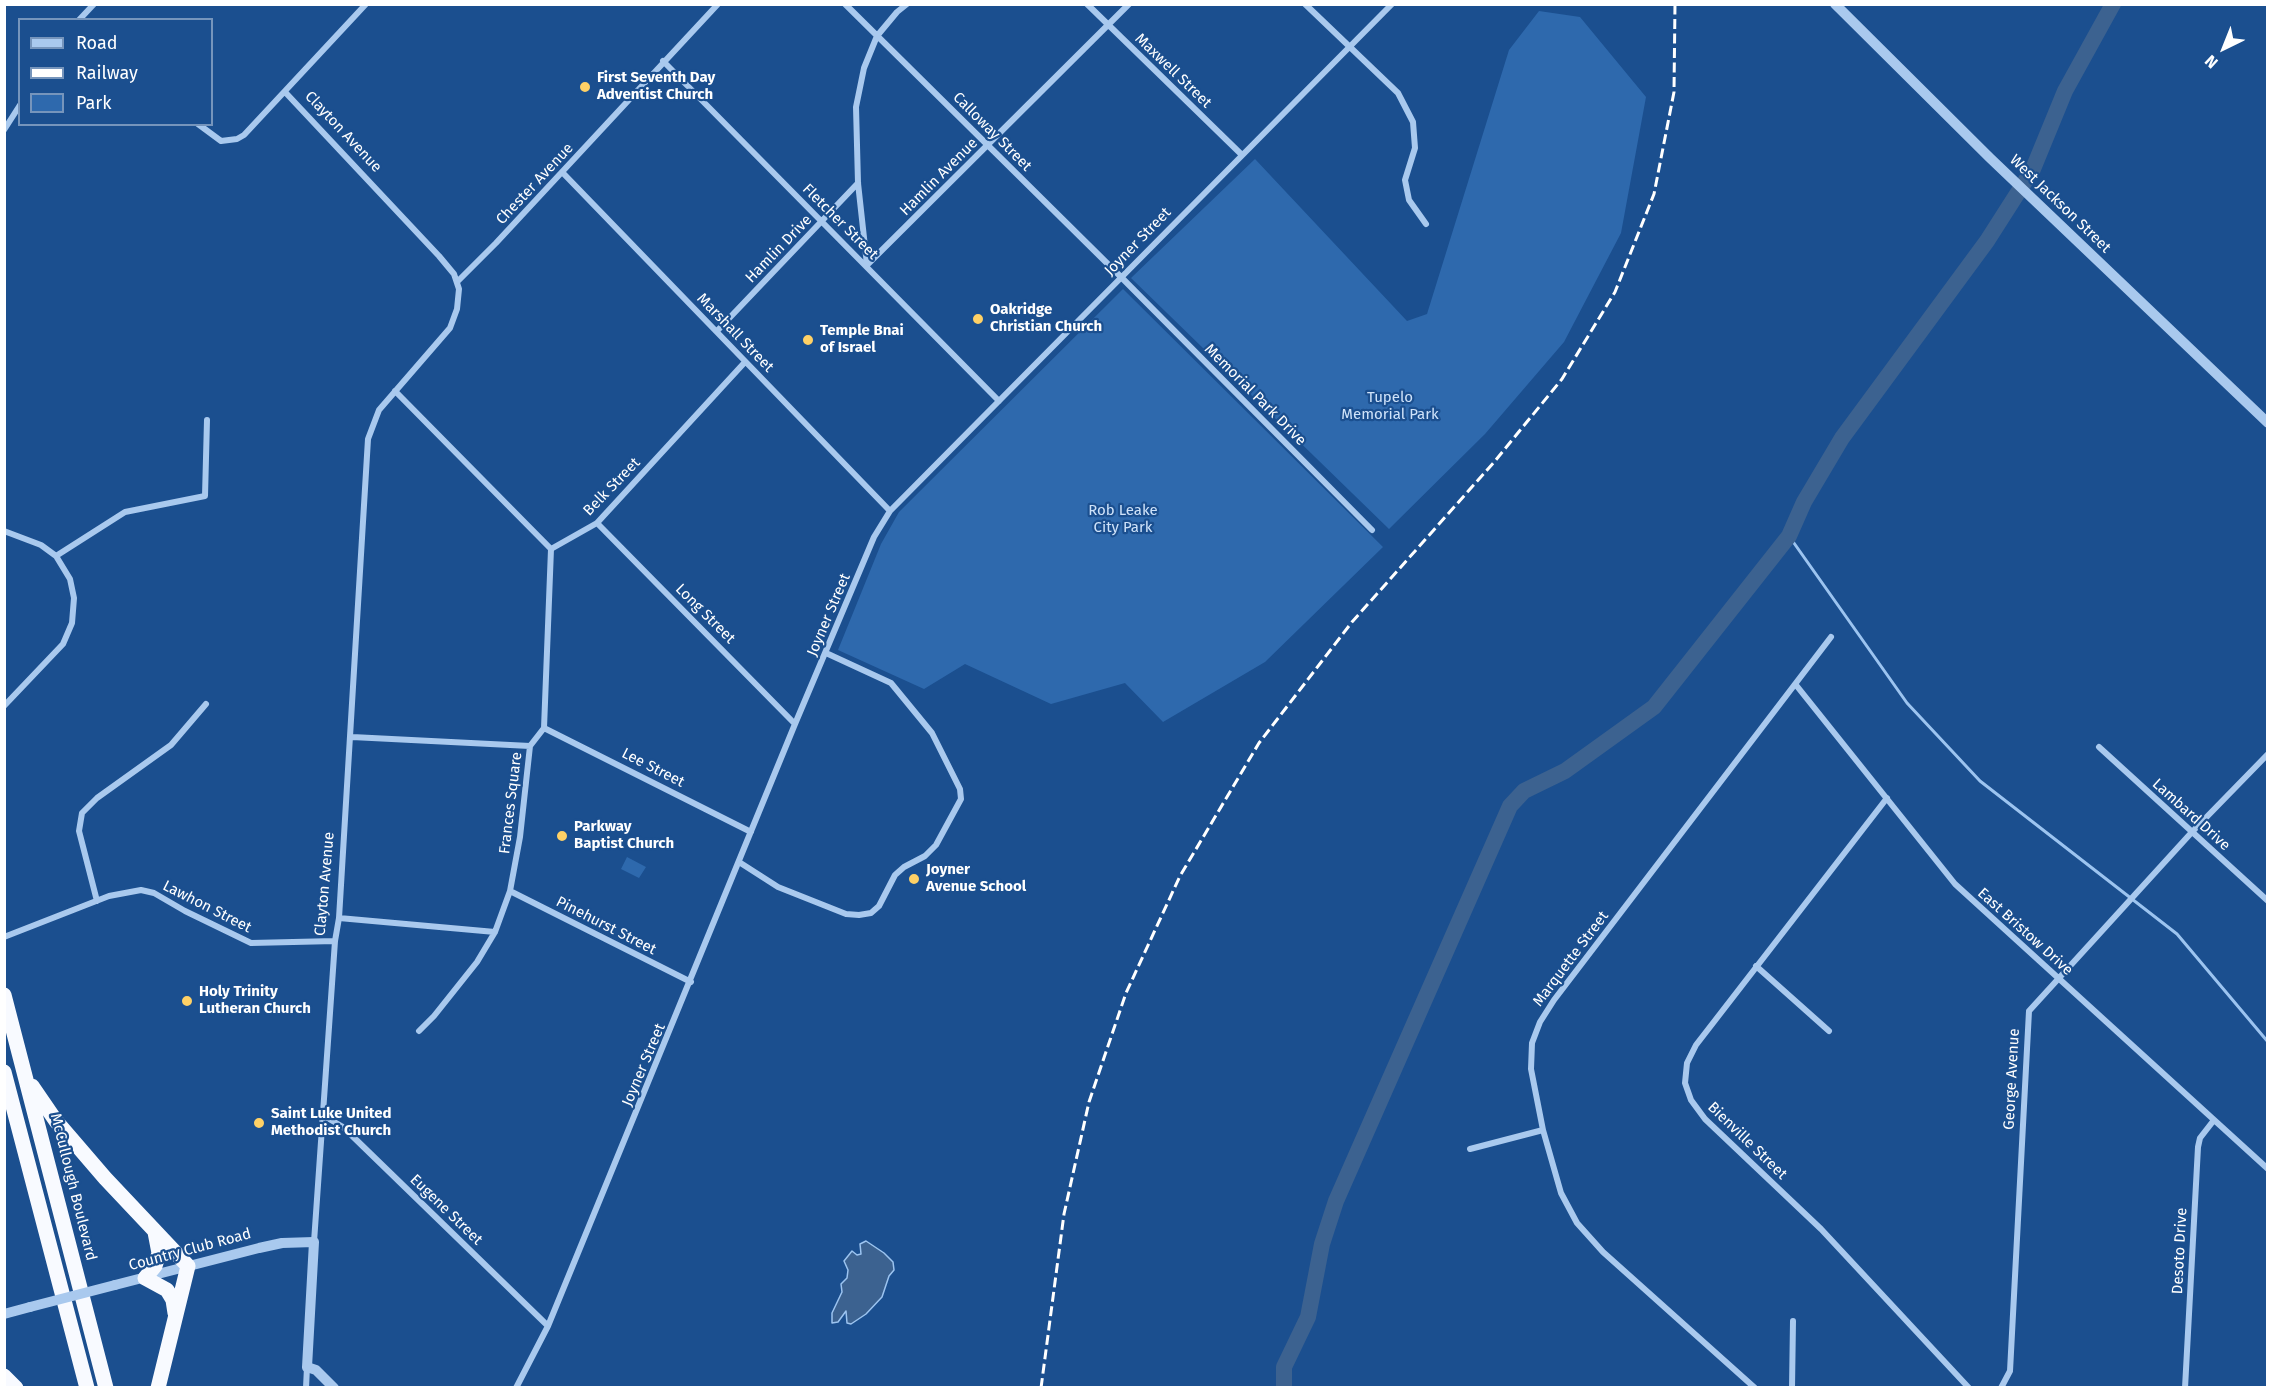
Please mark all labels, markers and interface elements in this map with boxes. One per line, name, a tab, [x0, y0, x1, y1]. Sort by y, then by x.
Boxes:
legend	[18, 18, 213, 126]
north arrow	[2194, 18, 2254, 78]
street label: Maxwell Street	[1131, 30, 1215, 112]
text: Road	[76, 32, 118, 54]
text: N	[2201, 51, 2222, 72]
text: Railway	[76, 62, 138, 84]
place label: First Seventh Day Adventist Church	[597, 69, 715, 104]
marker: First Seventh Day Adventist Church	[578, 80, 592, 94]
street label: Clayton Avenue	[301, 88, 385, 176]
street label: Calloway Street	[949, 89, 1035, 175]
text: Park	[76, 92, 111, 114]
street label: Hamlin Avenue	[896, 134, 982, 220]
street label: Chester Avenue	[493, 139, 577, 229]
street label: West Jackson Street	[2006, 151, 2114, 257]
street label: Fletcher Street	[798, 180, 882, 264]
street label: Joyner Street	[1101, 204, 1175, 280]
street label: Hamlin Drive	[742, 211, 816, 287]
street label: Marshall Street	[693, 290, 777, 376]
place label: Oakridge Christian Church	[990, 301, 1102, 336]
marker: Oakridge Christian Church	[971, 312, 985, 326]
place label: Temple Bnai of Israel	[820, 322, 904, 357]
marker: Temple Bnai of Israel	[801, 333, 815, 347]
street label: Memorial Park Drive	[1200, 340, 1310, 450]
park label: Tupelo Memorial Park	[1341, 389, 1439, 424]
street label: Belk Street	[580, 454, 644, 520]
park label: Rob Leake City Park	[1088, 502, 1158, 537]
street label: Joyner Street	[804, 571, 854, 659]
street label: Long Street	[671, 580, 739, 648]
street label: Lee Street	[619, 745, 687, 791]
street label: Frances Square	[496, 751, 526, 855]
street label: Lambard Drive	[2148, 775, 2234, 855]
place label: Parkway Baptist Church	[574, 818, 674, 853]
marker: Parkway Baptist Church	[555, 829, 569, 843]
street label: Clayton Avenue	[311, 831, 339, 937]
place label: Joyner Avenue School	[926, 861, 1026, 896]
marker: Joyner Avenue School	[907, 872, 921, 886]
street label: Lawhon Street	[160, 877, 254, 937]
street label: East Bristow Drive	[1974, 884, 2076, 980]
street label: Pinehurst Street	[553, 893, 659, 959]
street label: Marquette Street	[1529, 908, 1613, 1010]
place label: Holy Trinity Lutheran Church	[199, 983, 311, 1018]
marker: Holy Trinity Lutheran Church	[180, 994, 194, 1008]
street label: Joyner Street	[619, 1021, 669, 1109]
street label: George Avenue	[2000, 1028, 2024, 1130]
street label: Bienville Street	[1704, 1099, 1790, 1183]
place label: Saint Luke United Methodist Church	[271, 1105, 391, 1140]
street label: McCullough Boulevard	[46, 1111, 100, 1263]
marker: Saint Luke United Methodist Church	[252, 1116, 266, 1130]
street label: Eugene Street	[406, 1171, 486, 1249]
street label: Desoto Drive	[2169, 1207, 2191, 1295]
street label: Country Club Road	[127, 1225, 253, 1275]

